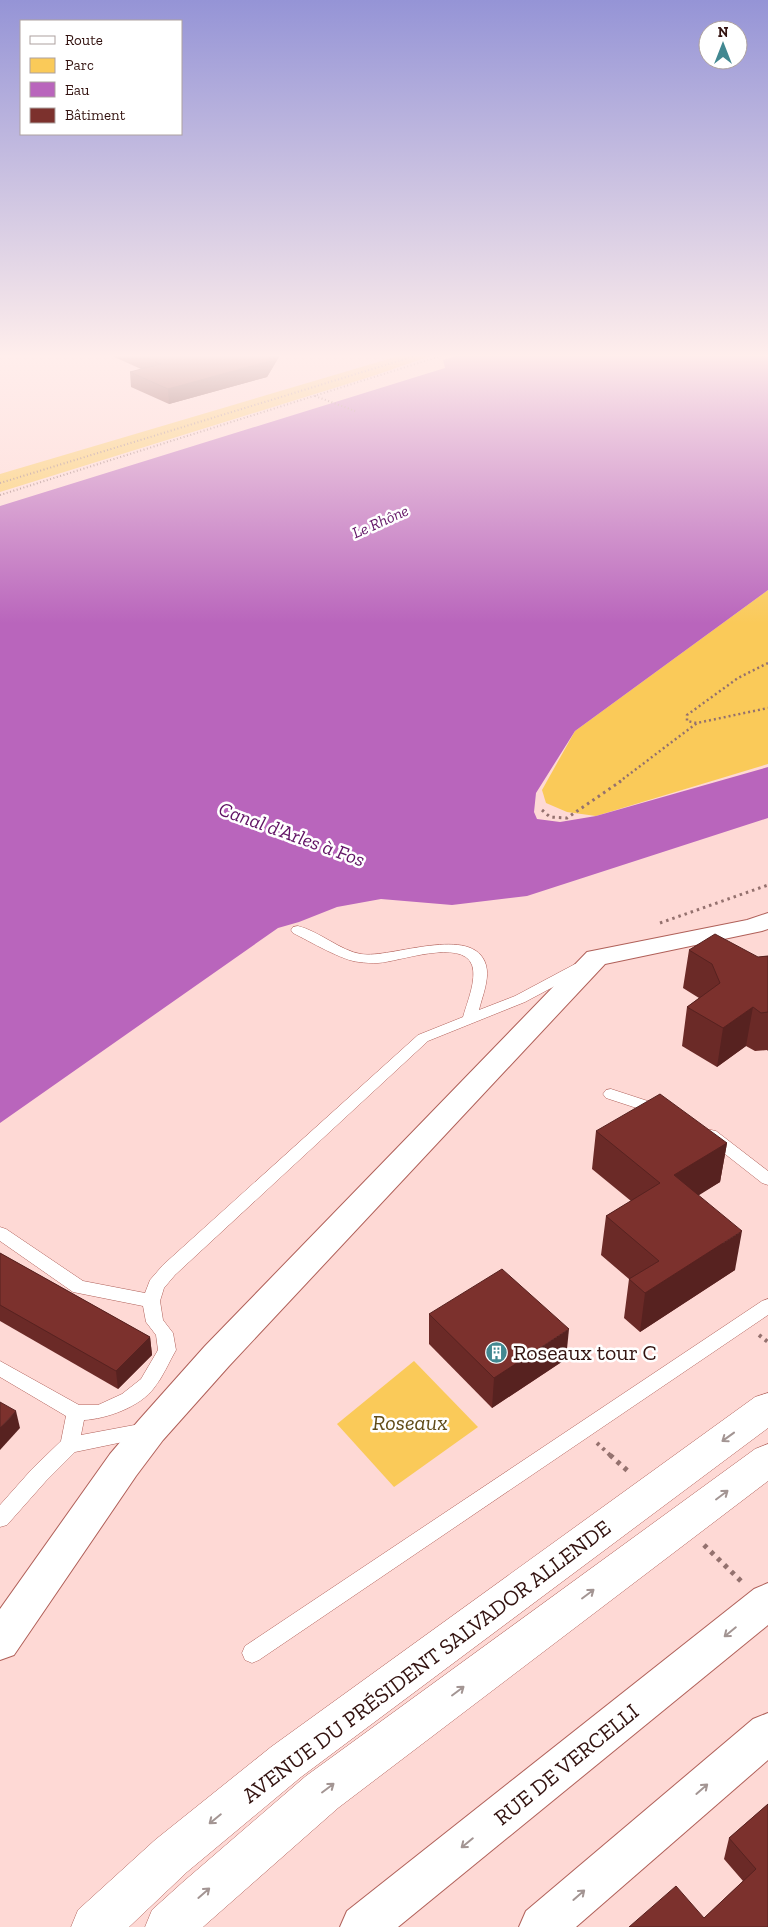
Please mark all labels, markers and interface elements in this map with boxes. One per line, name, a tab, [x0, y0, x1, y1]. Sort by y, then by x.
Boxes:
legend	[20, 20, 182, 135]
north arrow	[698, 20, 748, 70]
text: N	[718, 24, 729, 41]
text: Route	[65, 31, 103, 49]
text: Parc	[65, 56, 94, 74]
text: Eau	[65, 81, 90, 99]
text: Bâtiment	[65, 106, 126, 124]
water label: Le Rhône	[349, 501, 411, 542]
water label: Canal d'Arles à Fos	[216, 796, 368, 872]
place label: Roseaux tour C	[513, 1339, 657, 1366]
building icon: Roseaux tour C	[485, 1340, 509, 1364]
park label: Roseaux	[372, 1409, 448, 1436]
one-way arrow	[721, 1432, 735, 1442]
one-way arrow	[715, 1489, 728, 1500]
street label: AVENUE DU PRÉSIDENT SALVADOR ALLENDE	[237, 1514, 616, 1809]
one-way arrow	[581, 1589, 595, 1599]
one-way arrow	[724, 1626, 737, 1637]
one-way arrow	[451, 1686, 465, 1696]
street label: RUE DE VERCELLI	[489, 1698, 644, 1831]
one-way arrow	[321, 1783, 335, 1793]
one-way arrow	[696, 1784, 709, 1795]
one-way arrow	[209, 1814, 222, 1825]
one-way arrow	[461, 1838, 474, 1849]
one-way arrow	[197, 1888, 210, 1899]
one-way arrow	[572, 1890, 585, 1901]

